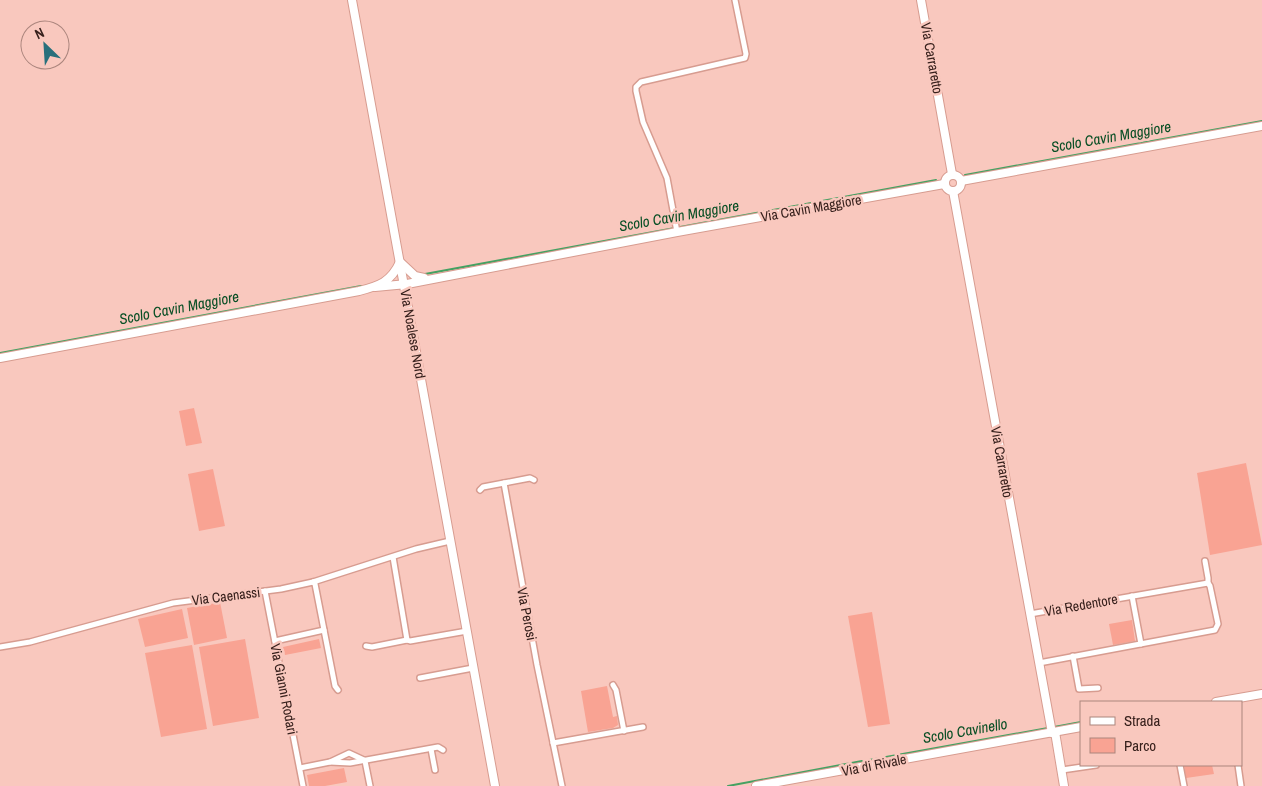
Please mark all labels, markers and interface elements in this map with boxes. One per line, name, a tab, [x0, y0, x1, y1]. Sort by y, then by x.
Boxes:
north arrow	[20, 20, 70, 70]
street label: Via Carraretto	[917, 21, 947, 95]
text: N	[32, 23, 47, 43]
water label: Scolo Cavin Maggiore	[1049, 116, 1173, 157]
street label: Via Cavin Maggiore	[759, 190, 863, 226]
water label: Scolo Cavin Maggiore	[617, 195, 741, 236]
water label: Scolo Cavin Maggiore	[117, 286, 241, 329]
street label: Via Noalese Nord	[396, 288, 430, 380]
street label: Via Carraretto	[987, 425, 1017, 499]
street label: Via Caenassi	[191, 583, 261, 609]
street label: Via Perosi	[513, 586, 541, 642]
street label: Via Redentore	[1043, 590, 1119, 620]
street label: Via Gianni Rodari	[266, 642, 302, 736]
legend	[1080, 701, 1242, 766]
text: Strada	[1124, 710, 1160, 731]
water label: Scolo Cavinello	[921, 713, 1009, 748]
text: Parco	[1124, 735, 1156, 756]
street label: Via di Rivale	[840, 750, 908, 780]

